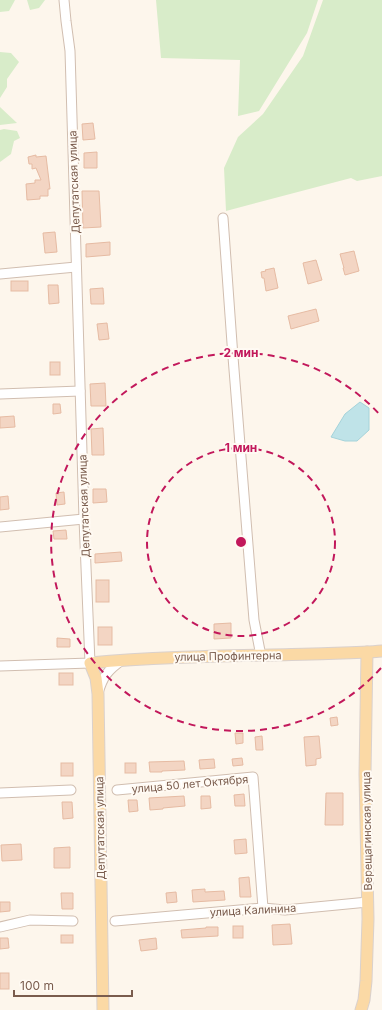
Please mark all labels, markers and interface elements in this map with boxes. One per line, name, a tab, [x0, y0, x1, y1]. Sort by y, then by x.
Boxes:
street label: Депутатская улица	[65, 130, 83, 234]
text: 2 мин	[223, 345, 259, 360]
text: 1 мин	[225, 440, 257, 455]
street label: Депутатская улица	[75, 454, 93, 558]
centre of rings	[234, 535, 248, 549]
street label: улица Профинтерна	[174, 648, 282, 664]
street label: Верещагинская улица	[359, 771, 375, 891]
street label: улица 50 лет Октября	[131, 772, 249, 796]
street label: Депутатская улица	[92, 776, 108, 880]
street label: улица Калинина	[209, 901, 297, 919]
scale bar	[14, 972, 132, 998]
text: 100 m	[20, 978, 54, 993]

